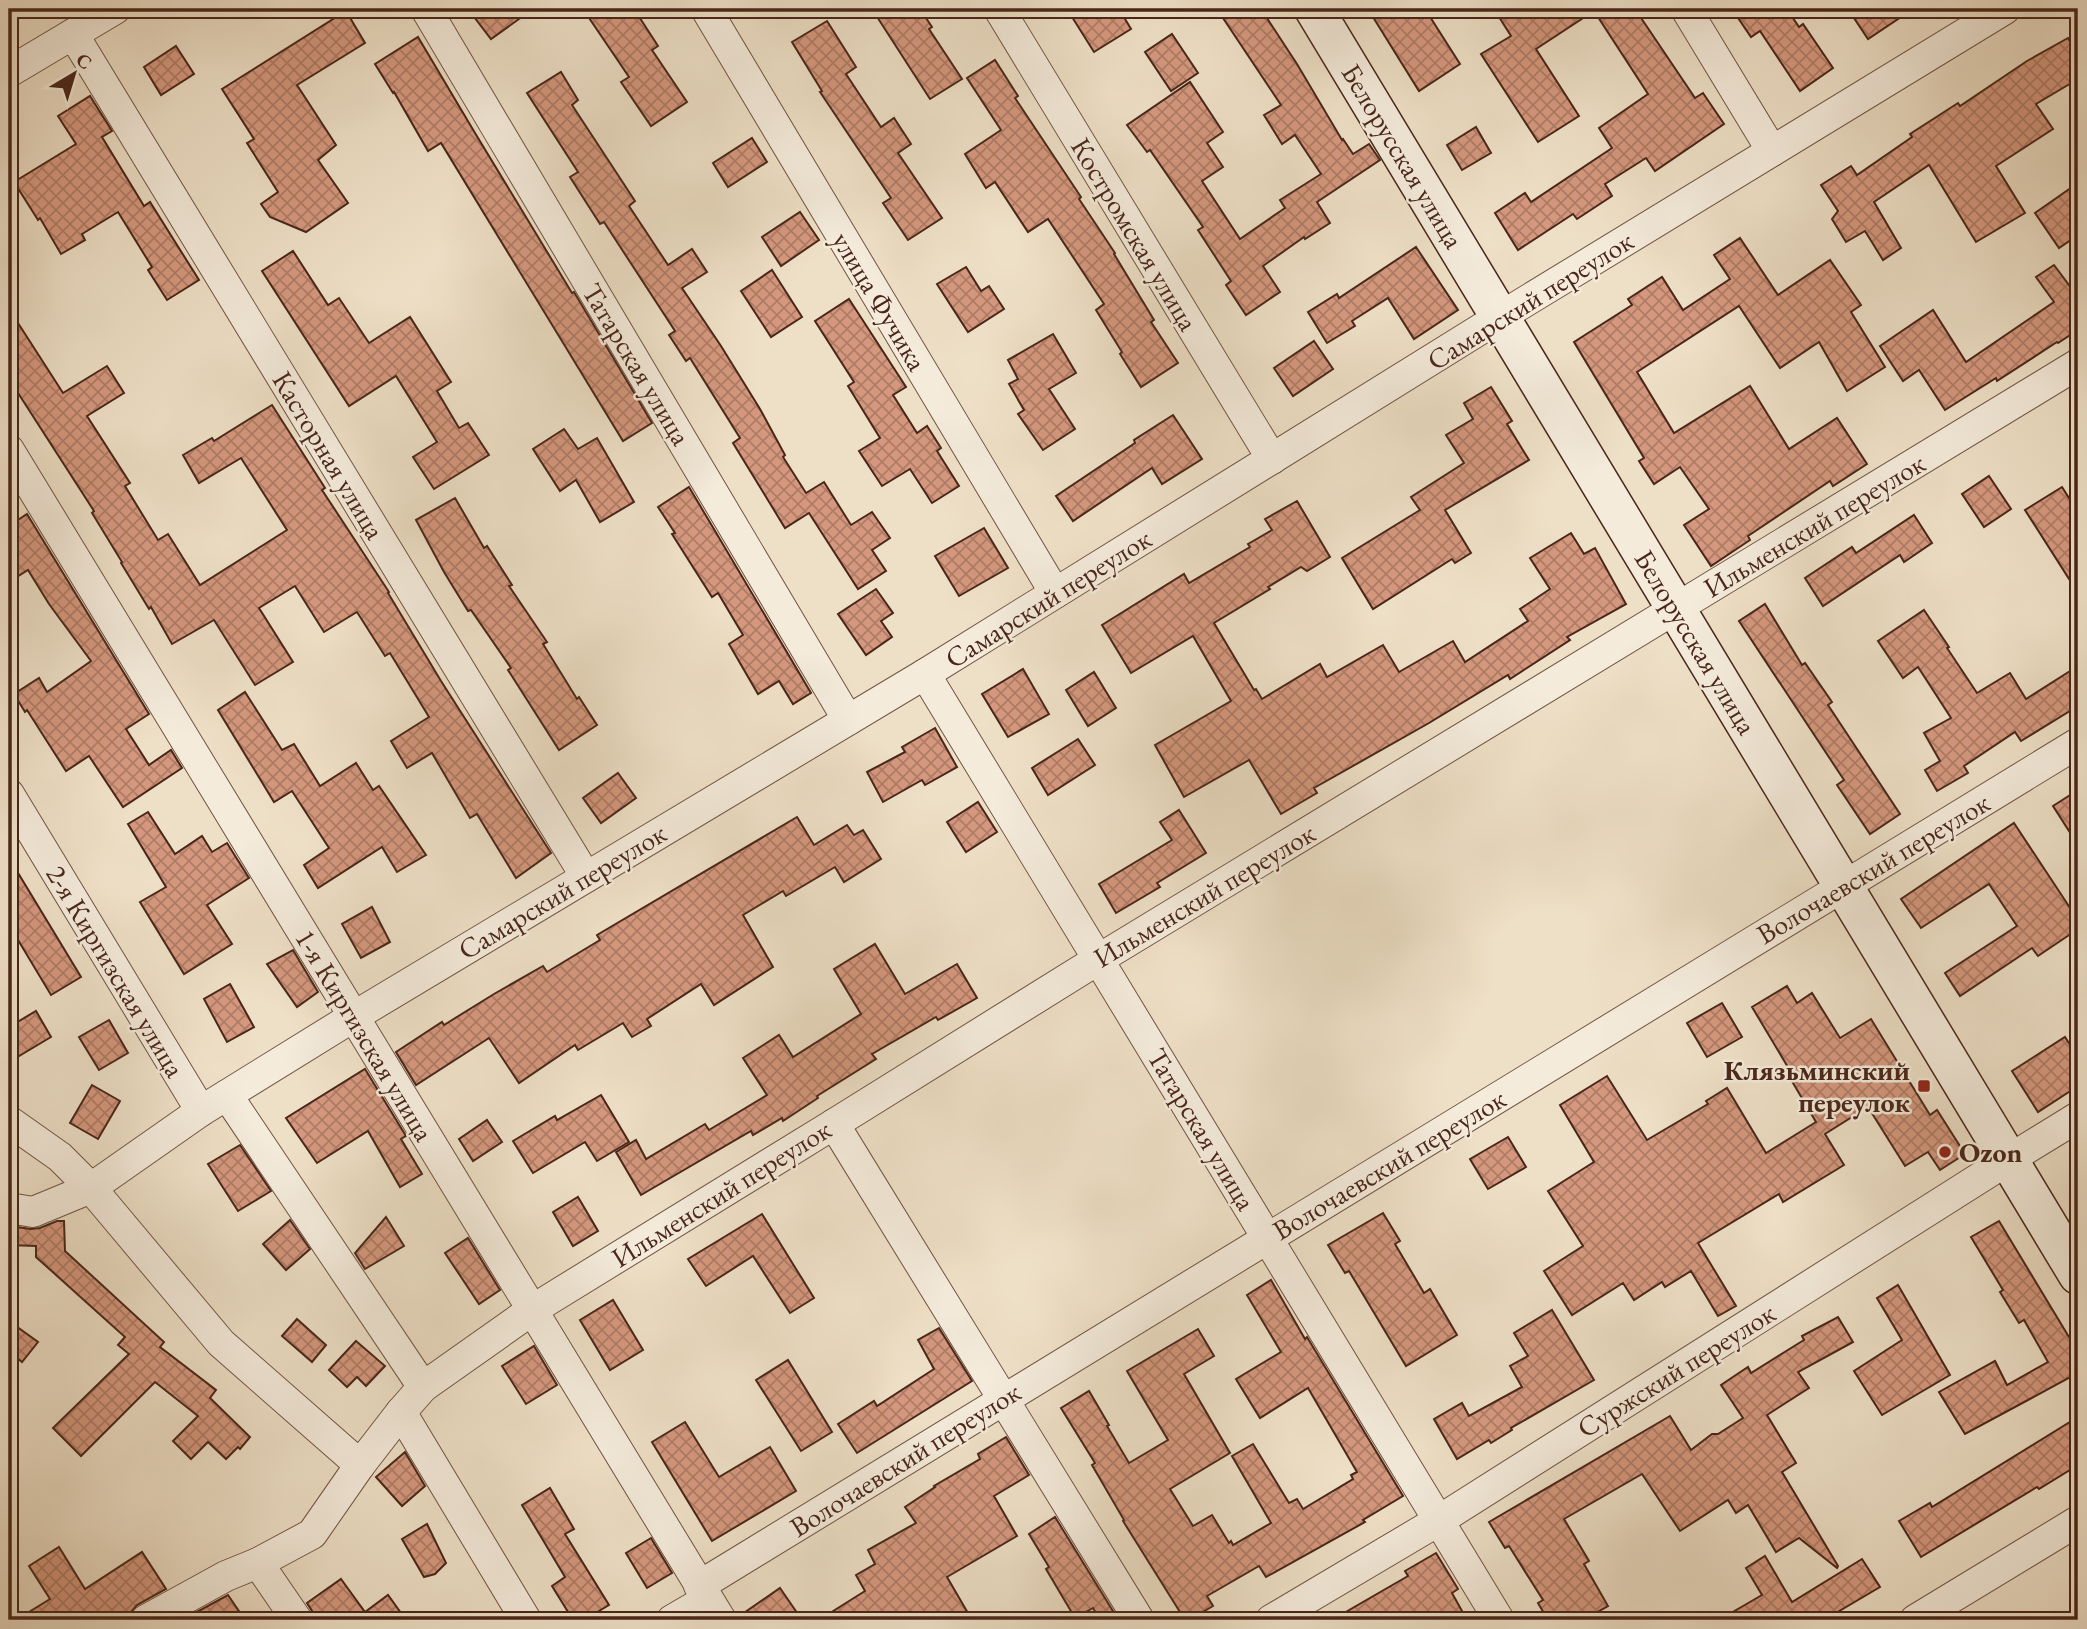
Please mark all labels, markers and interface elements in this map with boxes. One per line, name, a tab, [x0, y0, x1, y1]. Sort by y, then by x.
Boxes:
north arrow	[38, 38, 108, 108]
text: С	[71, 47, 97, 75]
street label: Белорусская улица	[1334, 57, 1473, 256]
street label: Костромская улица	[1063, 131, 1207, 338]
street label: Самарский переулок	[1420, 222, 1640, 378]
street label: улица Фучика	[824, 225, 936, 378]
street label: Татарская улица	[574, 276, 700, 452]
street label: Касторная улица	[265, 364, 394, 546]
street label: Ильменский переулок	[1696, 445, 1932, 605]
street label: Самарский переулок	[938, 520, 1158, 676]
street label: Белорусская улица	[1627, 543, 1766, 742]
street label: Волочаевский переулок	[1750, 784, 1996, 952]
street label: Самарский переулок	[451, 815, 673, 967]
street label: Ильменский переулок	[1086, 815, 1322, 975]
street label: 2-я Киргизская улица	[38, 858, 194, 1084]
street label: 1-я Киргизская улица	[287, 922, 443, 1148]
street label: Татарская улица	[1139, 1041, 1265, 1217]
place label: Клязьминский переулок	[1724, 1052, 1911, 1120]
marker: Клязьминский переулок	[1916, 1078, 1932, 1094]
street label: Волочаевский переулок	[1266, 1080, 1512, 1248]
street label: Ильменский переулок	[604, 1111, 838, 1275]
place label: Ozon	[1959, 1134, 2023, 1170]
marker: Ozon	[1937, 1144, 1953, 1160]
street label: Суржский переулок	[1570, 1295, 1782, 1445]
street label: Волочаевский переулок	[783, 1373, 1027, 1545]

